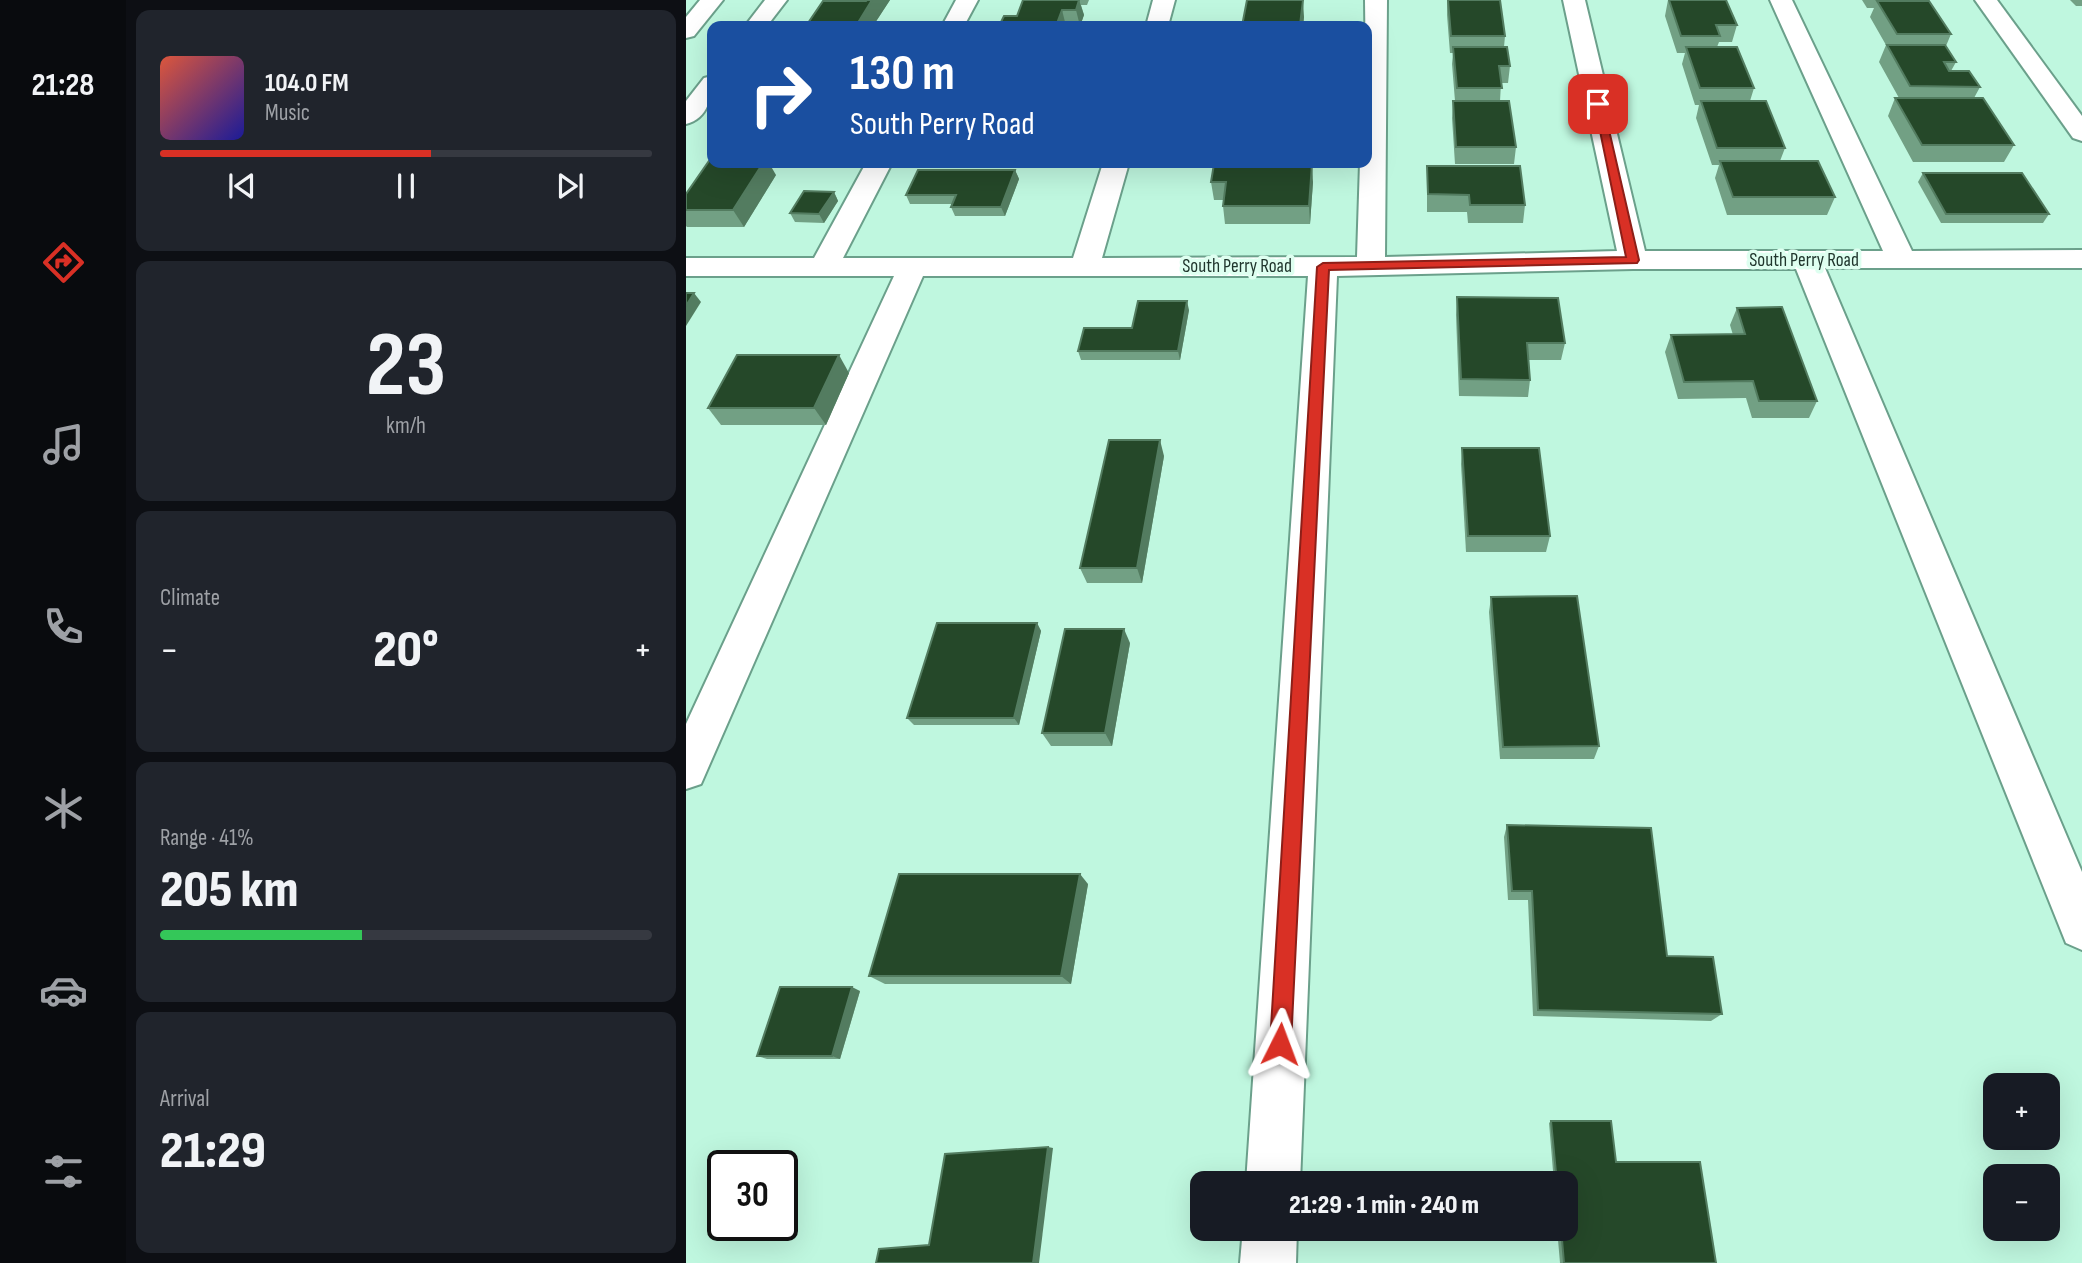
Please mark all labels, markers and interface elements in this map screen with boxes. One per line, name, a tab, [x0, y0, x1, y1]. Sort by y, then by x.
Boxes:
text: 130 m	[850, 45, 955, 104]
icon: right	[735, 49, 826, 140]
text: 21:28	[32, 66, 94, 105]
text: 104.0 FM	[265, 68, 349, 99]
pin	[1568, 74, 1628, 134]
icon: arrive	[1579, 85, 1617, 123]
text: Music	[265, 99, 310, 127]
text: South Perry Road	[850, 105, 1035, 144]
icon: previous	[223, 167, 261, 205]
icon: pause	[387, 167, 425, 205]
icon: next	[551, 167, 589, 205]
icon: directions	[39, 238, 88, 287]
street label: South Perry Road	[1749, 249, 1859, 272]
street label: South Perry Road	[1182, 255, 1292, 278]
text: 23	[366, 312, 446, 421]
text: km/h	[386, 412, 426, 440]
icon: music	[39, 420, 88, 469]
text: Climate	[160, 584, 220, 612]
icon: phone	[39, 602, 88, 651]
text: 20°	[373, 619, 439, 682]
text: −	[160, 628, 179, 673]
text: +	[633, 628, 652, 673]
icon: climate	[39, 784, 88, 833]
text: Range · 41%	[160, 824, 254, 852]
text: 205 km	[160, 859, 298, 922]
icon: car	[39, 966, 88, 1015]
position arrow	[1243, 1007, 1317, 1081]
map controls	[1983, 1073, 2060, 1241]
button: +	[1983, 1073, 2060, 1150]
text: Arrival	[160, 1085, 209, 1113]
text: 21:29	[160, 1120, 266, 1183]
icon: filters	[39, 1147, 88, 1196]
speed limit sign: 30	[707, 1150, 798, 1241]
button: −	[1983, 1164, 2060, 1241]
text: 21:29 · 1 min · 240 m	[1289, 1190, 1479, 1221]

